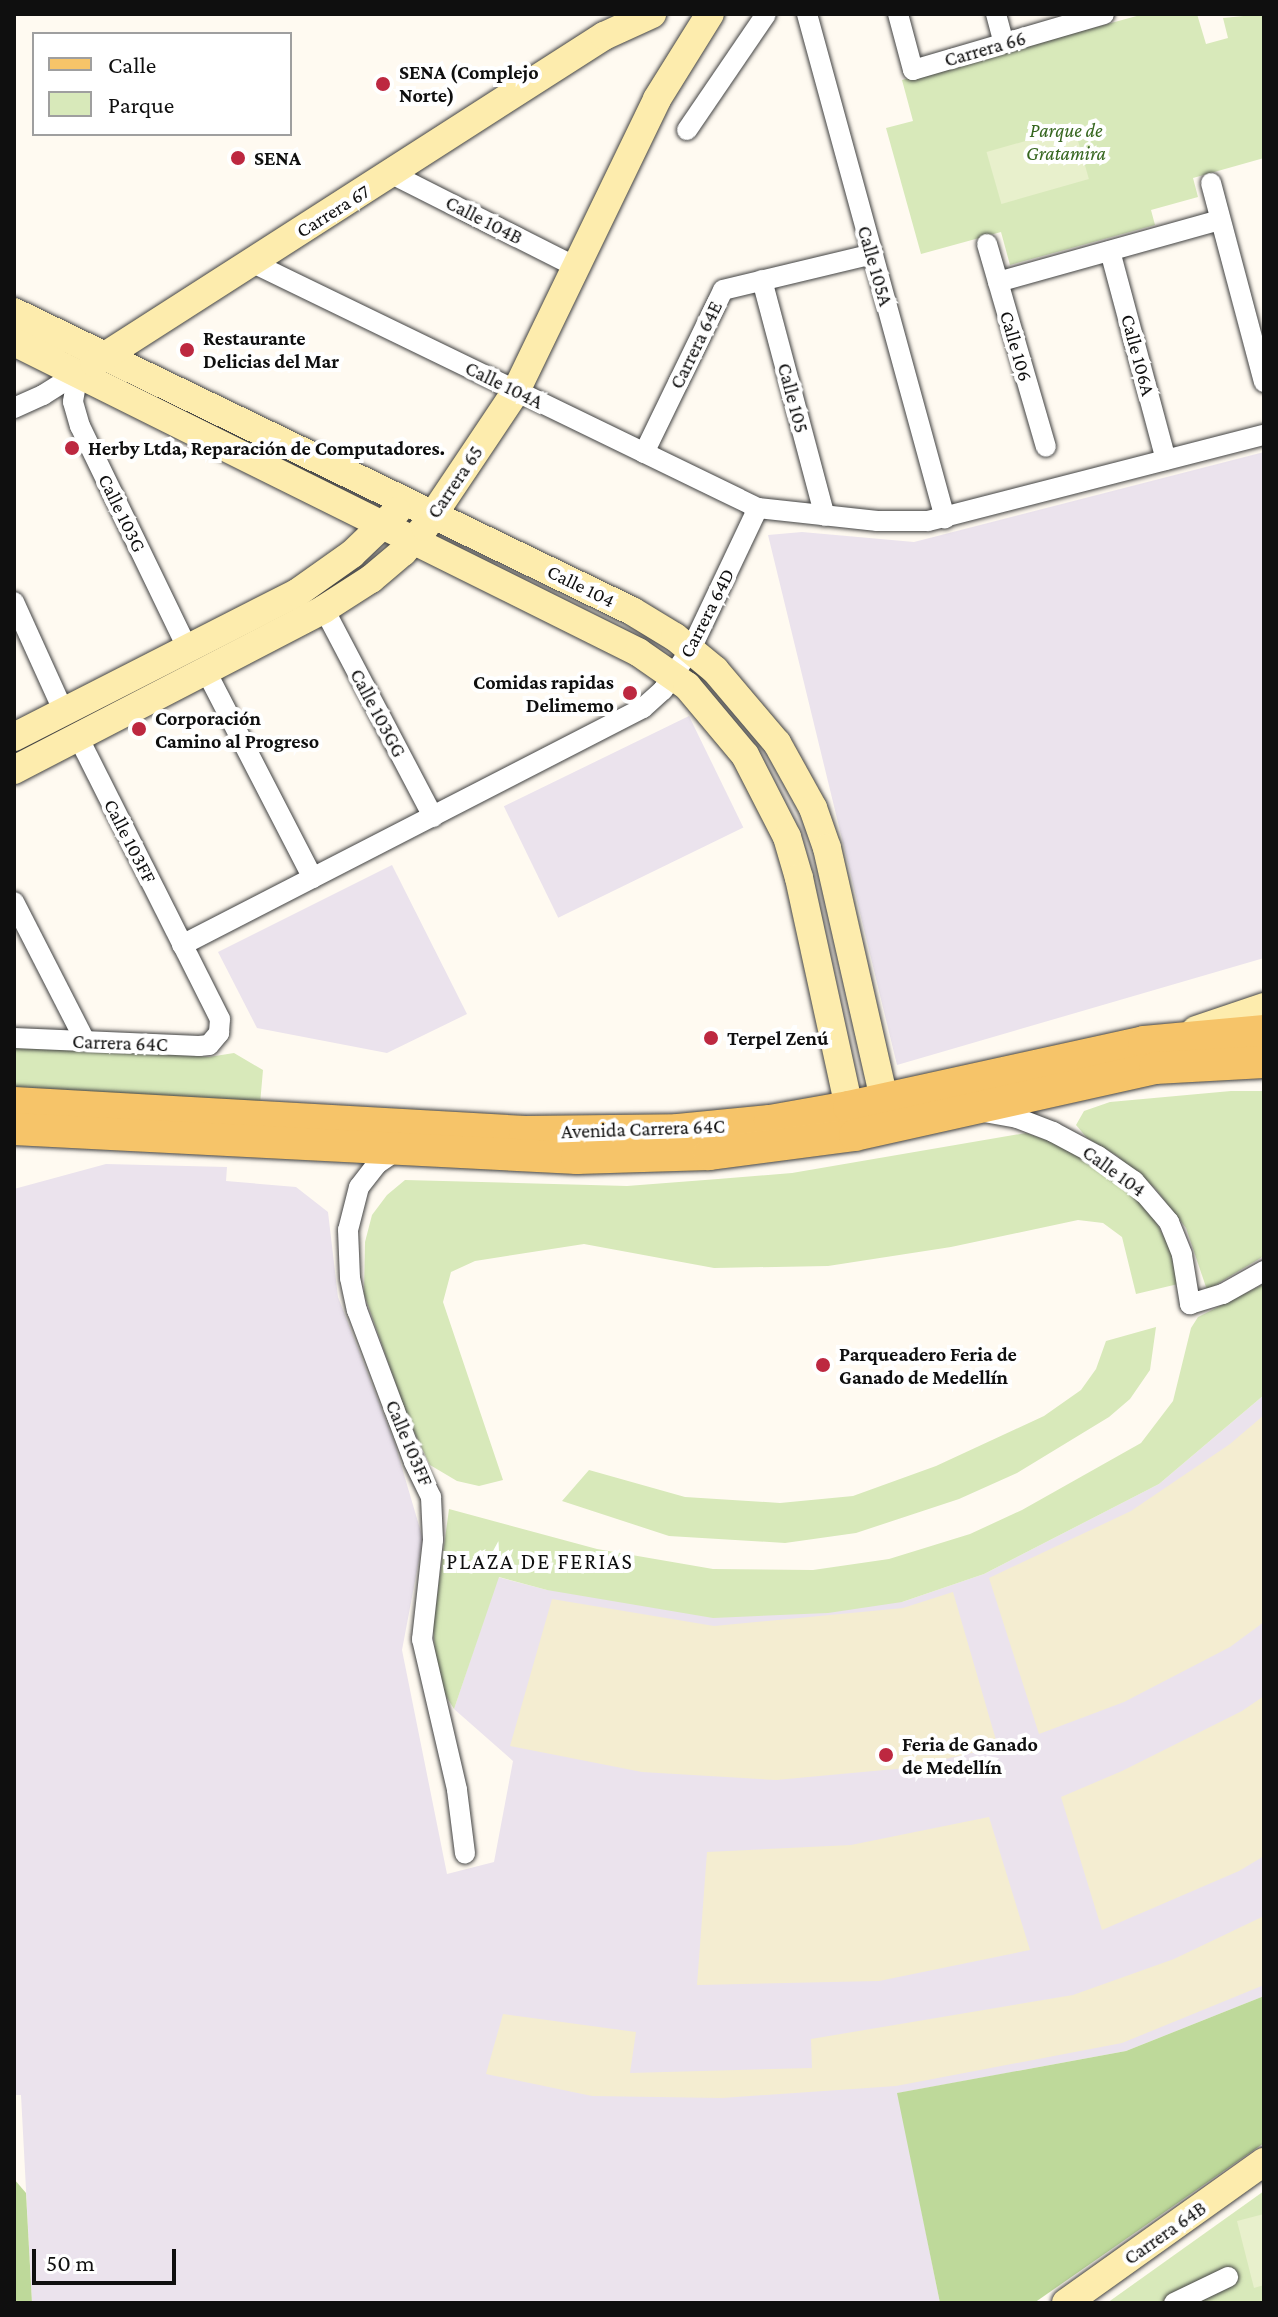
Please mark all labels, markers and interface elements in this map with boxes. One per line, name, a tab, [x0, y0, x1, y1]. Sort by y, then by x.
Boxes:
street label: Carrera 66	[942, 26, 1028, 72]
legend	[32, 32, 292, 136]
text: Calle	[108, 51, 156, 78]
place label: SENA (Complejo Norte)	[399, 60, 539, 107]
marker: SENA (Complejo Norte)	[374, 75, 392, 93]
text: Parque	[108, 91, 174, 118]
park label: Parque de Gratamira	[1026, 119, 1106, 166]
place label: SENA	[254, 146, 301, 170]
marker: SENA	[229, 149, 247, 167]
street label: Carrera 67	[292, 179, 374, 243]
street label: Calle 104B	[442, 190, 526, 250]
street label: Calle 105A	[852, 223, 898, 309]
street label: Carrera 64E	[665, 297, 727, 393]
street label: Calle 106	[995, 308, 1037, 384]
street label: Calle 106A	[1116, 312, 1160, 398]
place label: Restaurante Delicias del Mar	[203, 326, 339, 373]
marker: Restaurante Delicias del Mar	[178, 341, 196, 359]
street label: Calle 104A	[461, 356, 547, 414]
street label: Calle 105	[772, 360, 814, 436]
place label: Herby Ltda, Reparación de Computadores.	[88, 436, 445, 460]
marker: Herby Ltda, Reparación de Computadores.	[63, 439, 81, 457]
street label: Carrera 65	[422, 441, 488, 523]
street label: Calle 103G	[93, 470, 151, 556]
street label: Calle 104	[543, 559, 619, 613]
street label: Carrera 64D	[674, 564, 740, 662]
street label: Calle 103GG	[345, 665, 411, 761]
place label: Comidas rapidas Delimemo	[473, 670, 614, 717]
marker: Comidas rapidas Delimemo	[621, 684, 639, 702]
place label: Corporación Camino al Progreso	[155, 706, 319, 753]
marker: Corporación Camino al Progreso	[130, 720, 148, 738]
street label: Calle 103FF	[99, 795, 161, 887]
place label: Terpel Zenú	[727, 1026, 828, 1050]
street label: Carrera 64C	[72, 1029, 168, 1057]
marker: Terpel Zenú	[702, 1029, 720, 1047]
street label: Avenida Carrera 64C	[561, 1114, 725, 1144]
street label: Calle 104	[1078, 1140, 1150, 1202]
place label: Parqueadero Feria de Ganado de Medellín	[839, 1342, 1017, 1389]
marker: Parqueadero Feria de Ganado de Medellín	[814, 1356, 832, 1374]
street label: Calle 103FF	[380, 1396, 438, 1490]
district label: PLAZA DE FERIAS	[446, 1549, 634, 1575]
place label: Feria de Ganado de Medellín	[902, 1732, 1038, 1779]
marker: Feria de Ganado de Medellín	[877, 1746, 895, 1764]
street label: Carrera 64B	[1119, 2196, 1211, 2270]
scale bar	[36, 2233, 180, 2283]
text: 50 m	[46, 2249, 95, 2276]

